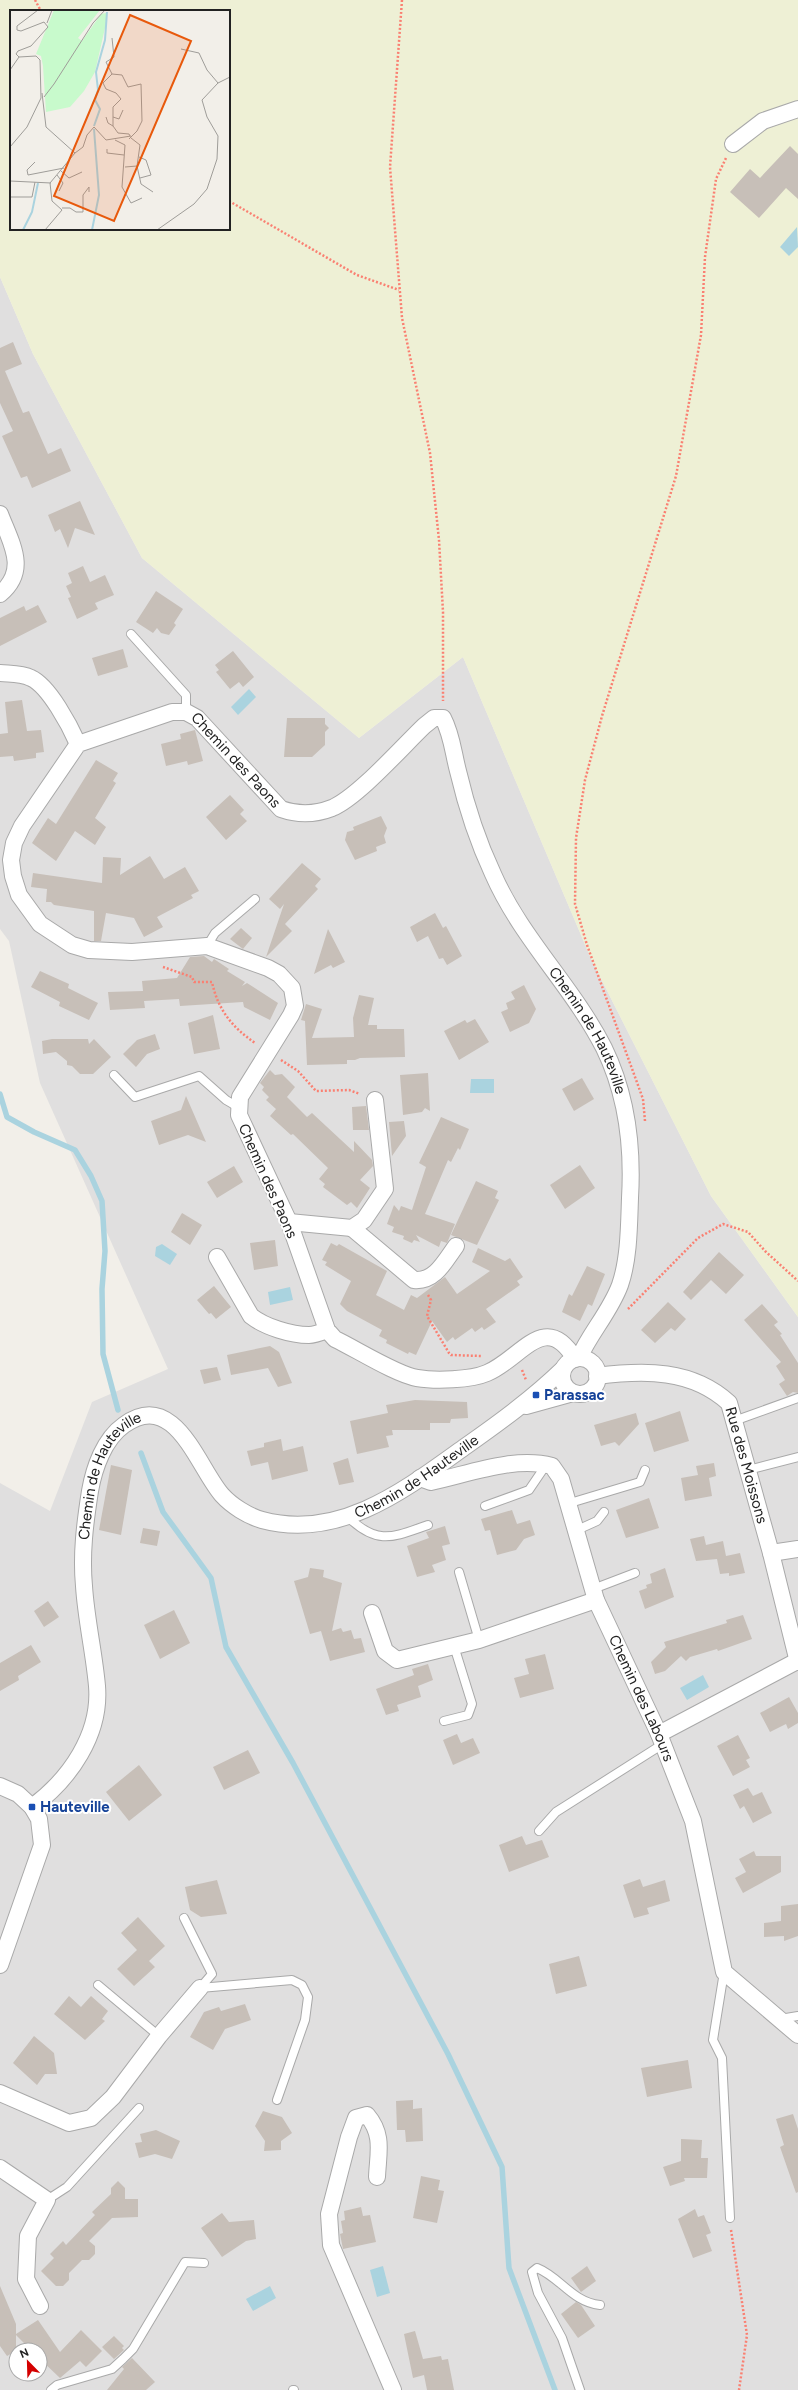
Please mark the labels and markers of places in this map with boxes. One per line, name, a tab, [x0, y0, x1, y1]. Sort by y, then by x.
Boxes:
place label: Parassac	[544, 1386, 605, 1404]
marker: Parassac	[531, 1390, 541, 1400]
place label: Hauteville	[40, 1798, 110, 1816]
marker: Hauteville	[27, 1802, 37, 1812]

